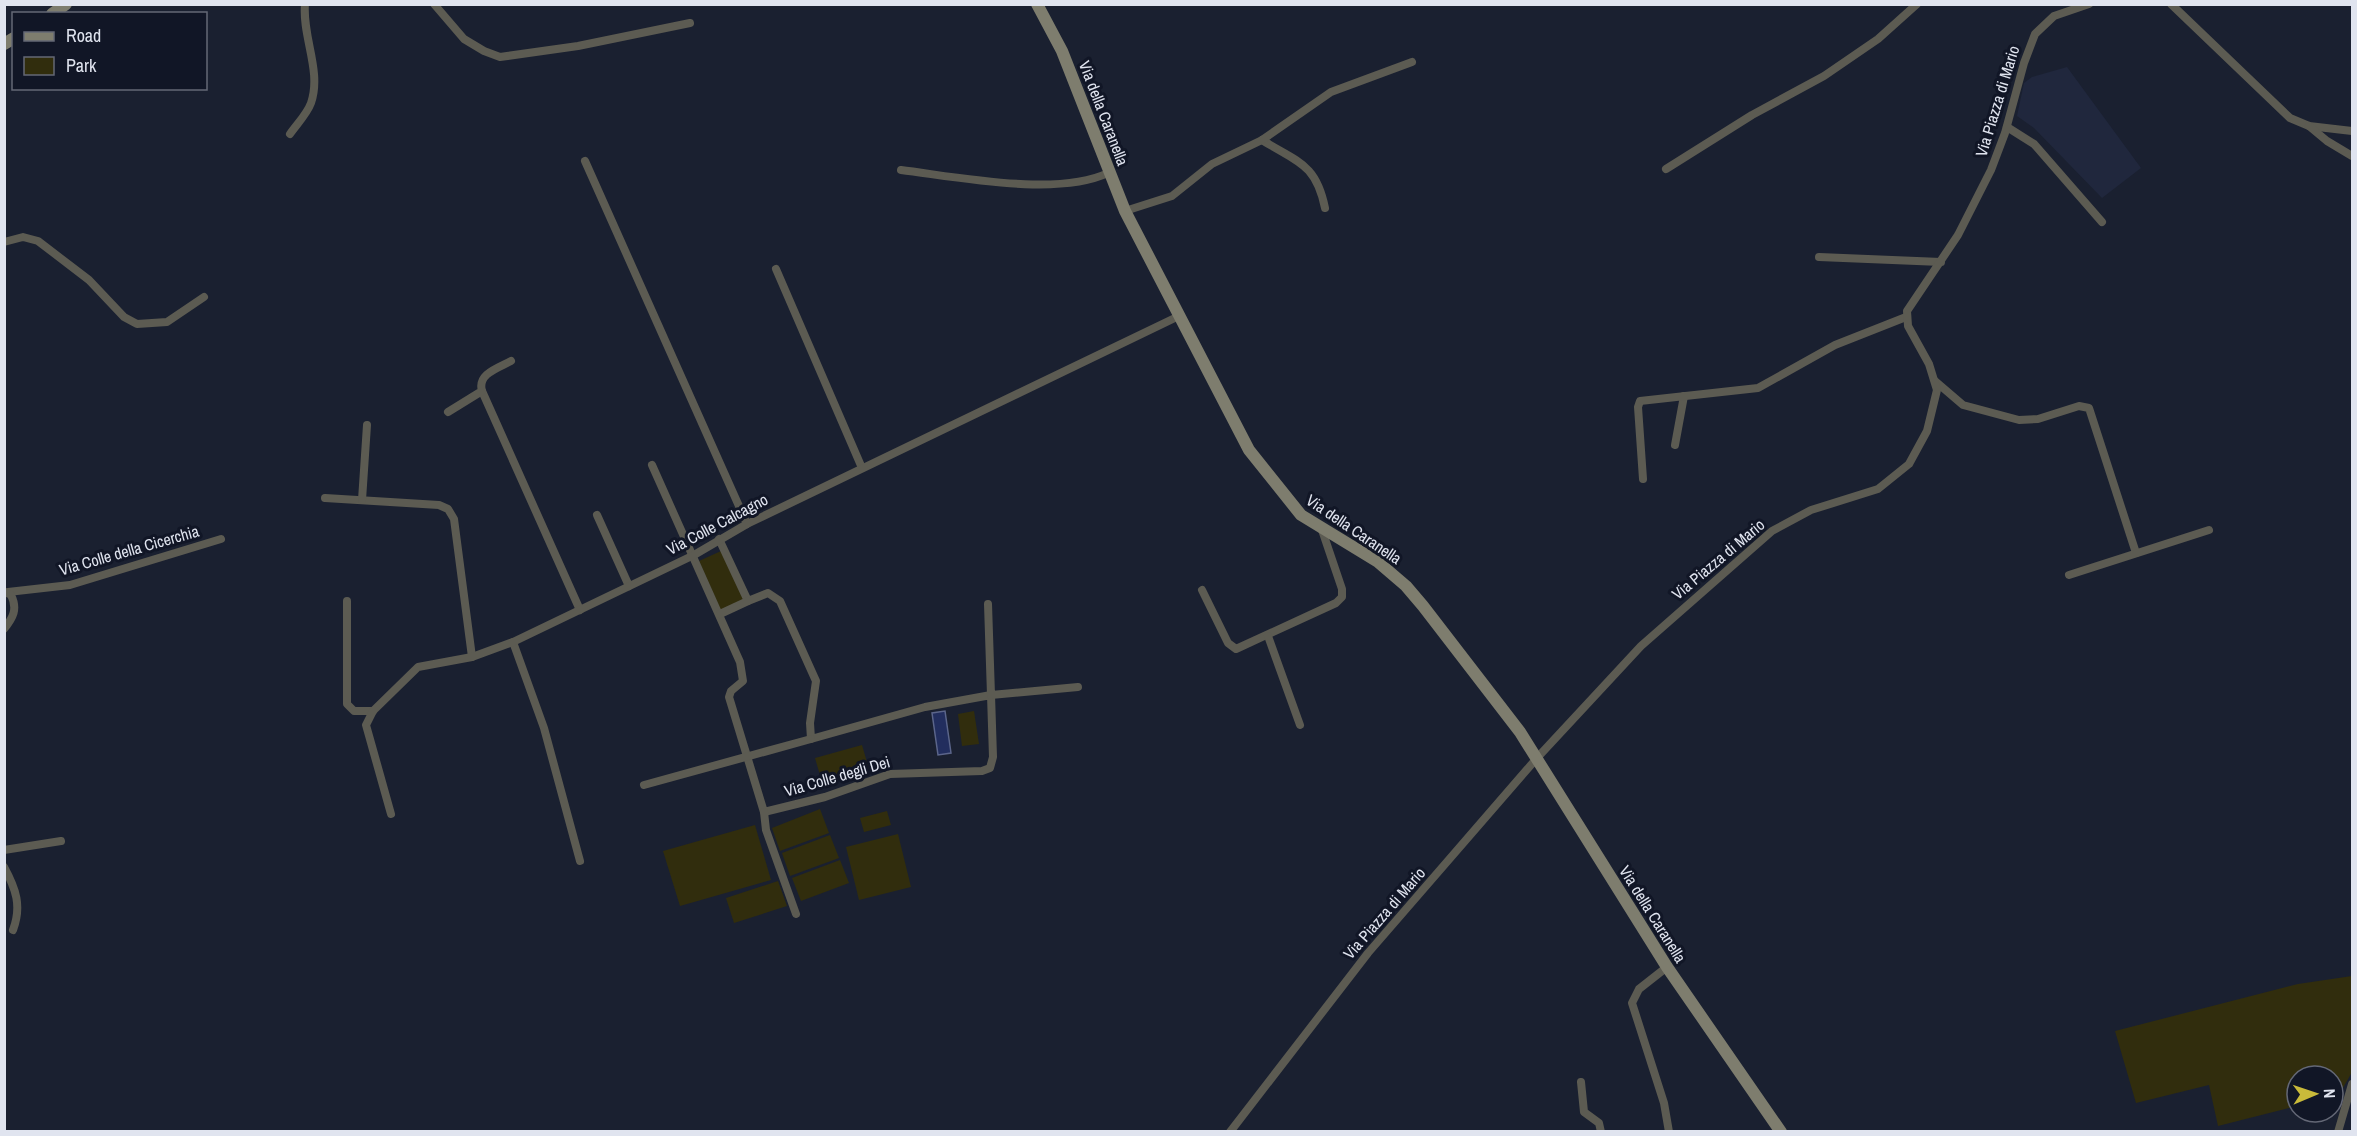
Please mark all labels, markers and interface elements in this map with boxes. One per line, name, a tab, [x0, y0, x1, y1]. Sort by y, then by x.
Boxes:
legend	[12, 12, 207, 90]
text: Road	[66, 23, 101, 48]
street label: Via Piazza di Mario	[1970, 43, 2024, 159]
text: Park	[66, 53, 97, 78]
street label: Via della Caranella	[1074, 57, 1134, 169]
street label: Via Colle Calcagno	[662, 488, 772, 560]
street label: Via della Caranella	[1302, 489, 1407, 569]
street label: Via Piazza di Mario	[1667, 514, 1769, 604]
street label: Via Colle della Cicerchia	[57, 519, 202, 580]
street label: Via Colle degli Dei	[781, 750, 893, 802]
street label: Via della Caranella	[1614, 861, 1692, 967]
street label: Via Piazza di Mario	[1338, 862, 1430, 964]
north arrow	[2285, 1064, 2345, 1124]
text: N	[2319, 1088, 2341, 1099]

